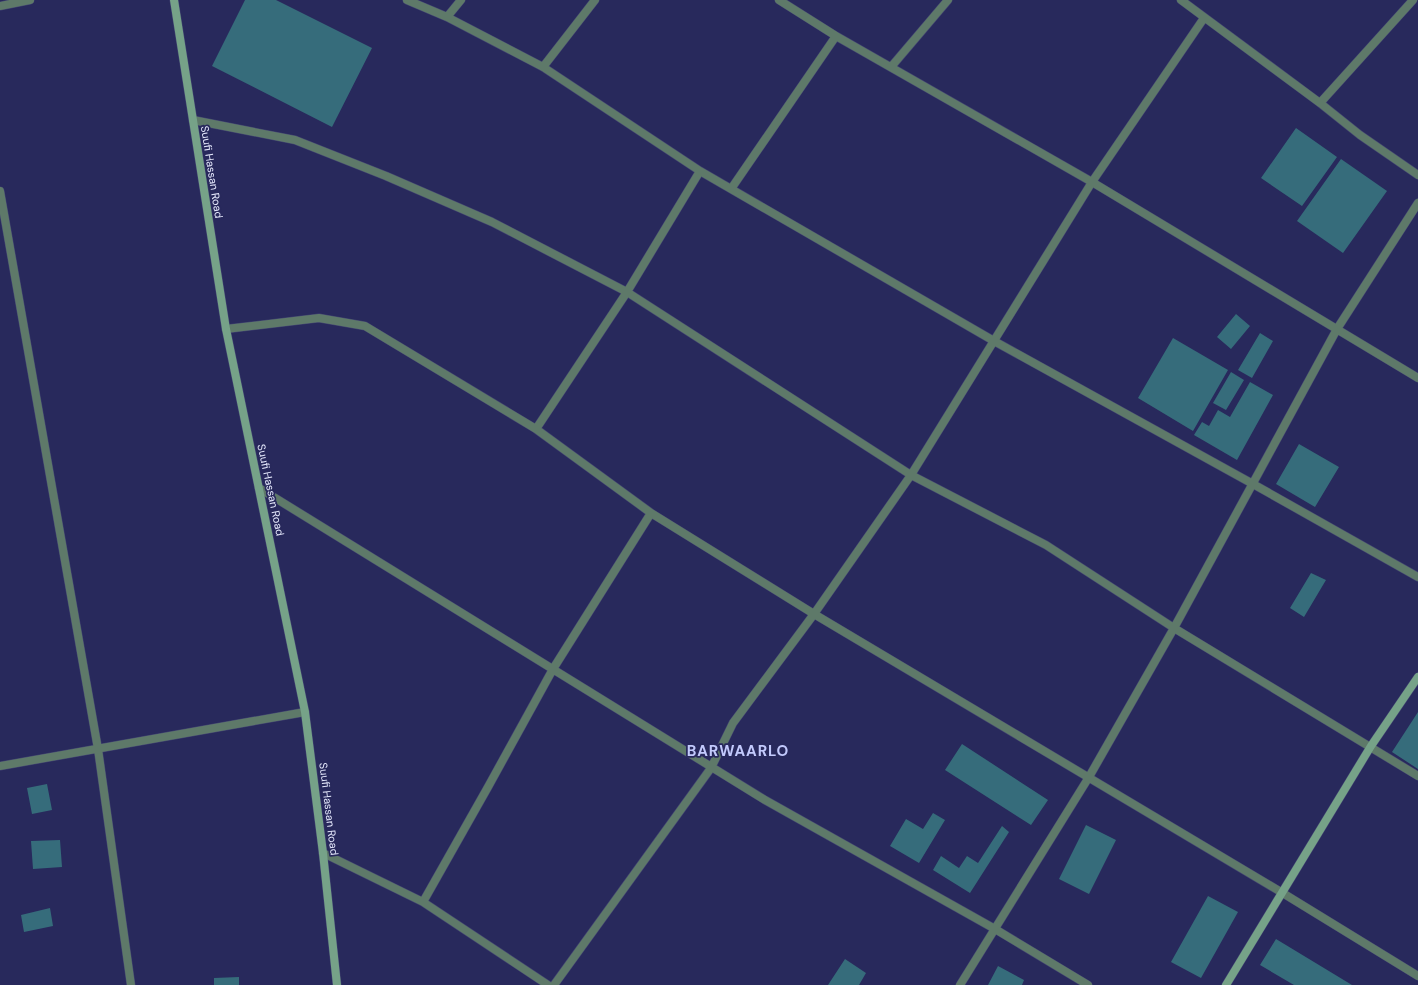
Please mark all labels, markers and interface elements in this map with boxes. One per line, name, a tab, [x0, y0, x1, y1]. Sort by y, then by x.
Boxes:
street label: Suufi Hassan Road	[198, 125, 226, 219]
street label: Suufi Hassan Road	[254, 443, 288, 537]
district label: BARWAARLO	[687, 741, 789, 761]
street label: Suufi Hassan Road	[316, 762, 342, 856]

